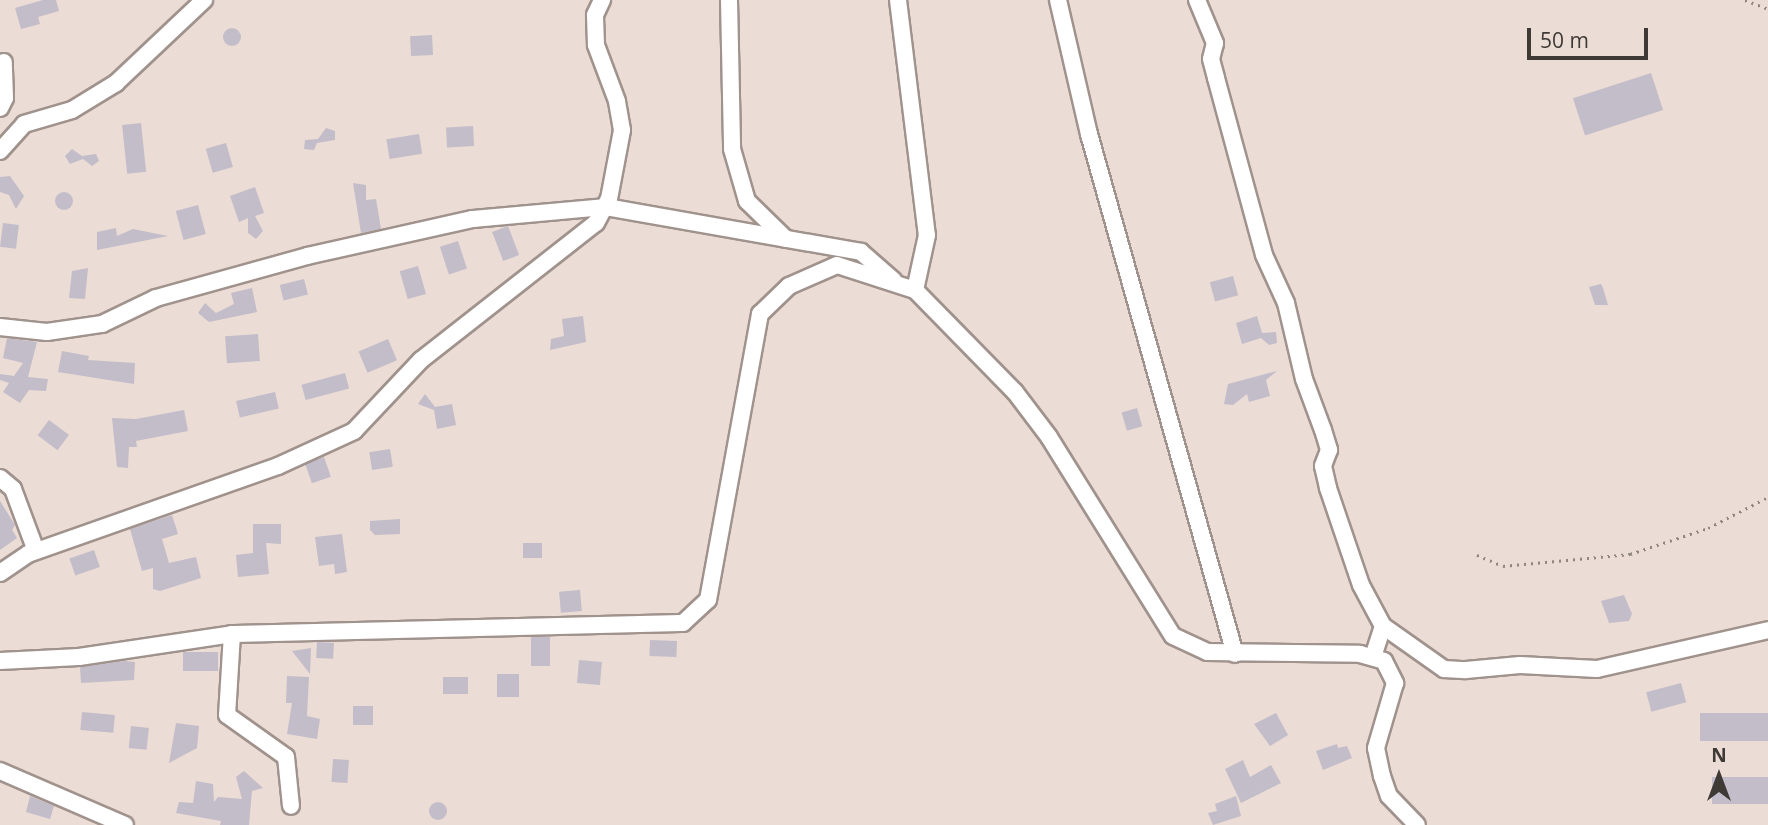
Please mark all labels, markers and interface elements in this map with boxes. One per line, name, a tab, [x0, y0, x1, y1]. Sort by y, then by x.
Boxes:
scale bar	[1530, 14, 1651, 58]
text: 50 m	[1540, 26, 1589, 54]
north arrow	[1684, 741, 1754, 811]
text: N	[1711, 742, 1727, 768]

